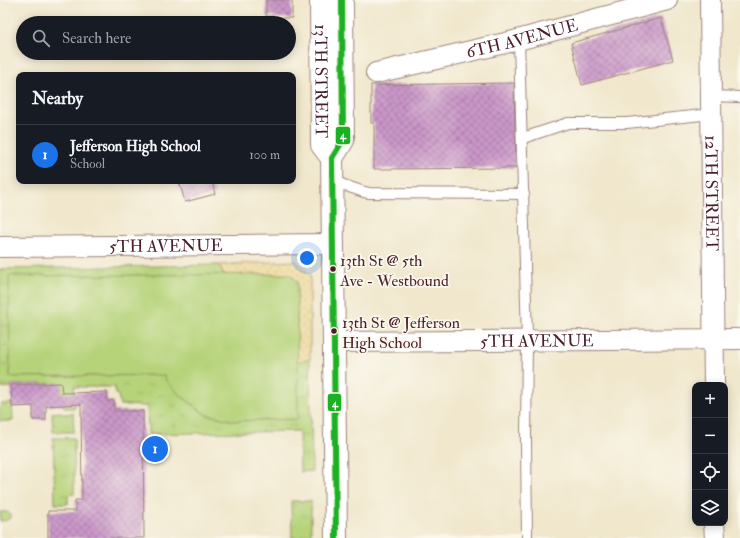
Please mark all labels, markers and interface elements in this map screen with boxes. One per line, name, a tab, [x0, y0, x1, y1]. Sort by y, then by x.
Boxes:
street label: 6TH AVENUE	[464, 14, 580, 63]
search box	[16, 16, 296, 60]
street label: 13TH STREET	[310, 24, 332, 139]
icon: search	[30, 27, 52, 49]
text: Search here	[62, 29, 131, 48]
text: Nearby	[32, 88, 83, 109]
line badge: 4	[335, 126, 351, 145]
text: 4	[339, 129, 347, 143]
street label: 12TH STREET	[700, 135, 723, 252]
text: Jefferson High School	[70, 137, 201, 156]
text: 1	[43, 147, 47, 163]
text: 100 m	[249, 147, 280, 163]
text: School	[70, 156, 105, 172]
street label: 5TH AVENUE	[109, 235, 223, 257]
your location	[297, 248, 317, 268]
place label: 13th St @ 5th Ave - Westbound	[339, 251, 449, 291]
marker: 13th St @ 5th Ave - Westbound	[328, 264, 338, 274]
place label: 13th St @ Jefferson High School	[342, 313, 460, 353]
marker: 13th St @ Jefferson High School	[329, 326, 339, 336]
street label: 5TH AVENUE	[480, 330, 594, 352]
map controls	[692, 382, 728, 526]
button: +	[692, 382, 728, 418]
line badge: 4	[327, 393, 342, 412]
text: 4	[331, 397, 339, 411]
button: −	[692, 418, 728, 454]
pin: 1	[142, 434, 168, 464]
button: locate	[692, 454, 728, 490]
button: layers	[692, 490, 728, 526]

